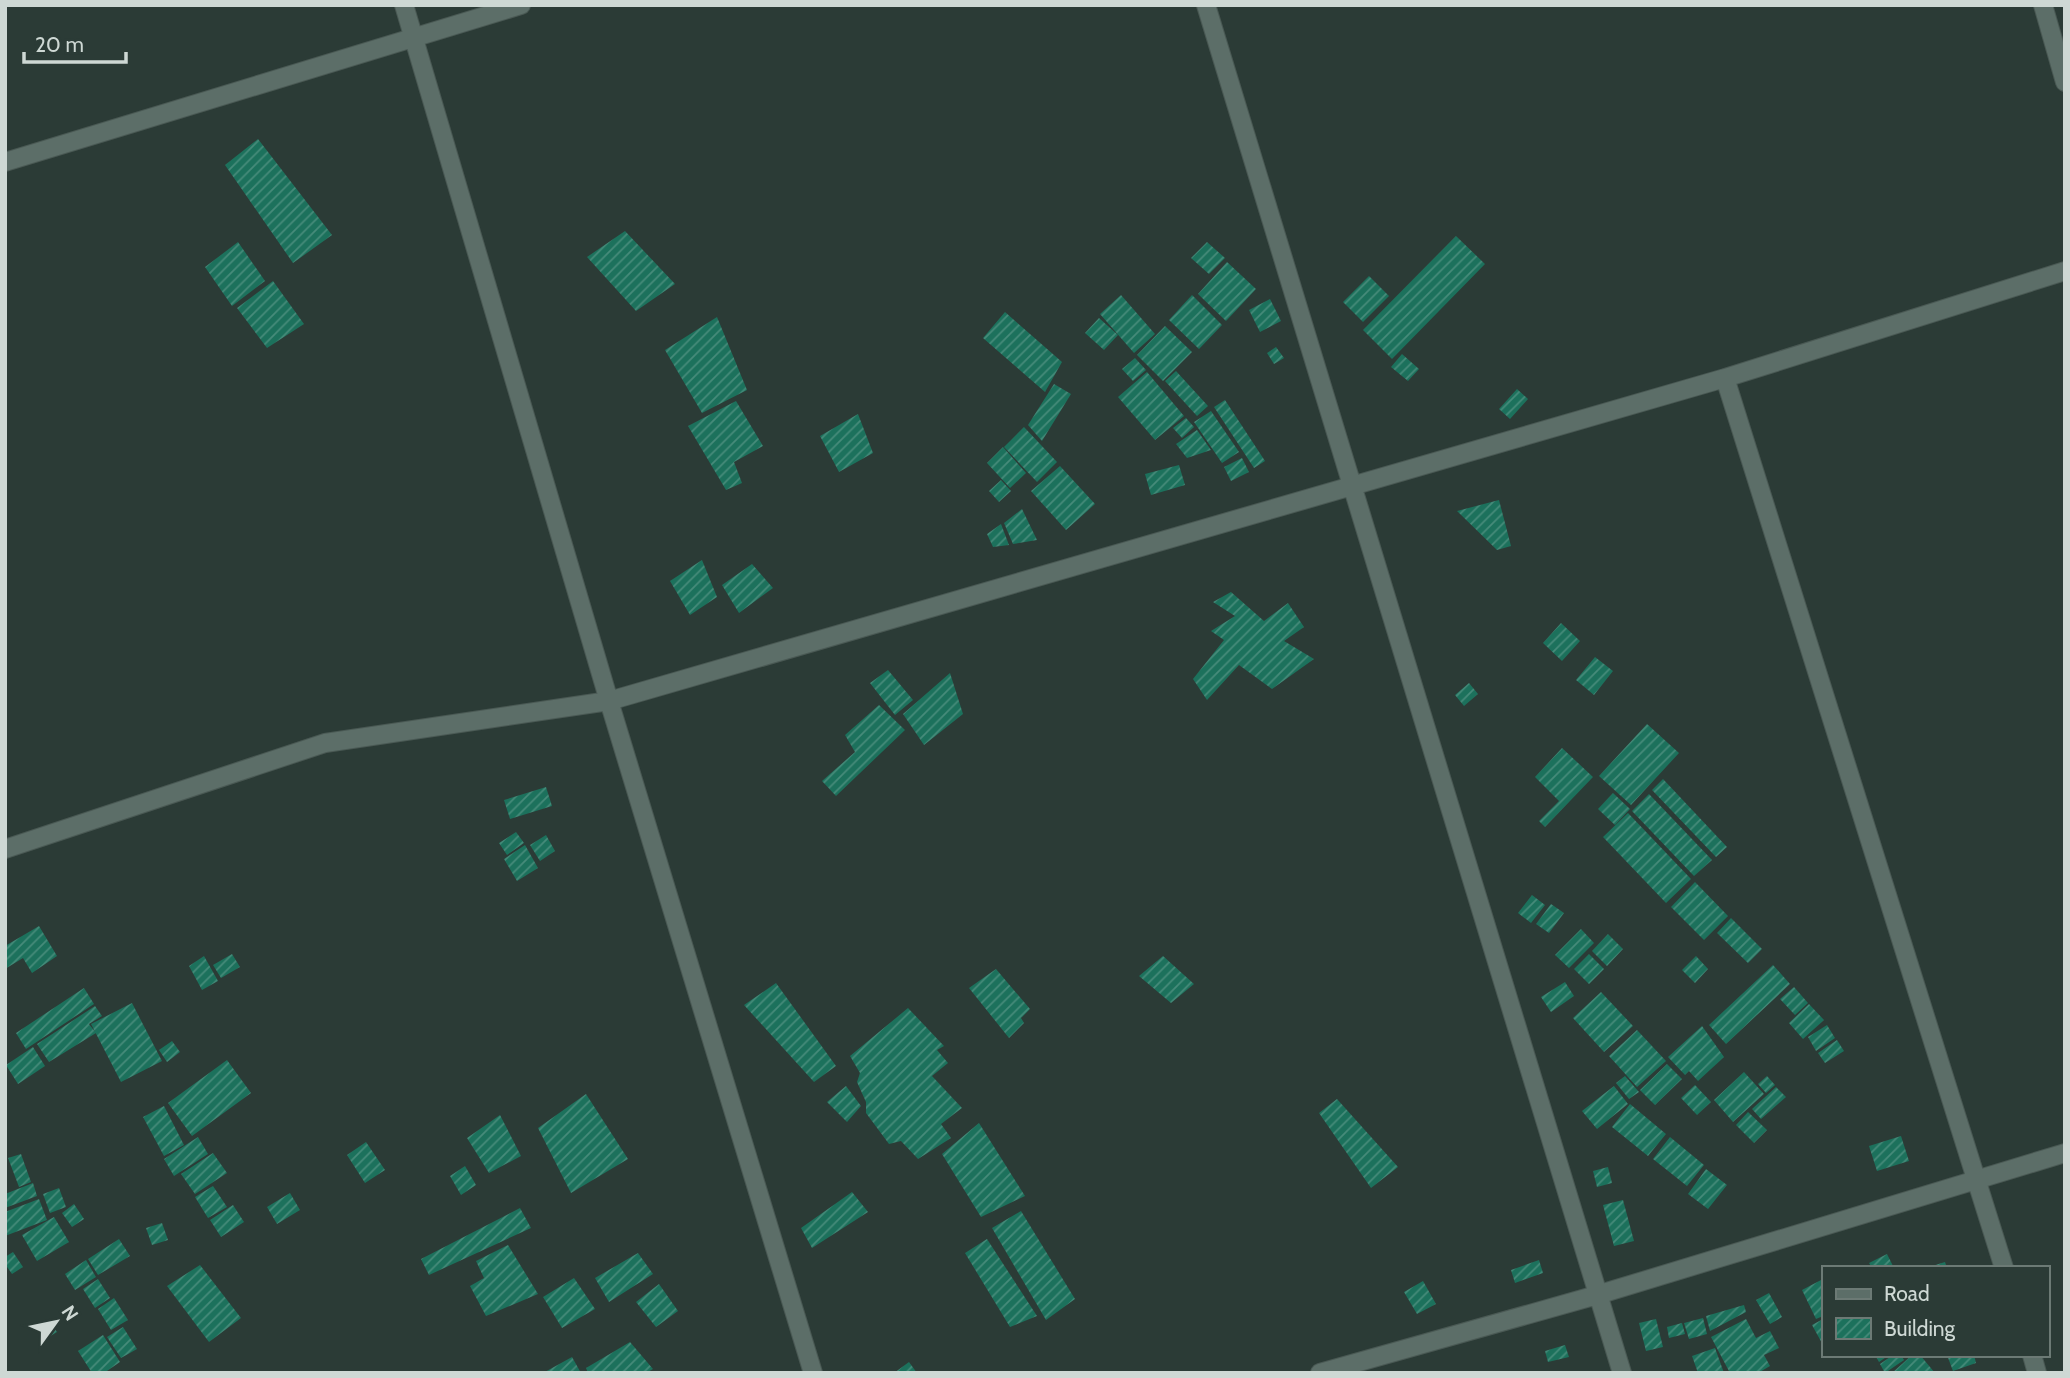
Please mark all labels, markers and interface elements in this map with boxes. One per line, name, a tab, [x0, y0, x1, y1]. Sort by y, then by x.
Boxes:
scale bar	[24, 21, 126, 65]
text: 20 m	[35, 32, 84, 57]
legend	[1822, 1266, 2049, 1357]
text: Road	[1884, 1281, 1930, 1306]
north arrow	[21, 1287, 91, 1357]
text: N	[57, 1301, 83, 1325]
text: Building	[1884, 1316, 1956, 1341]

